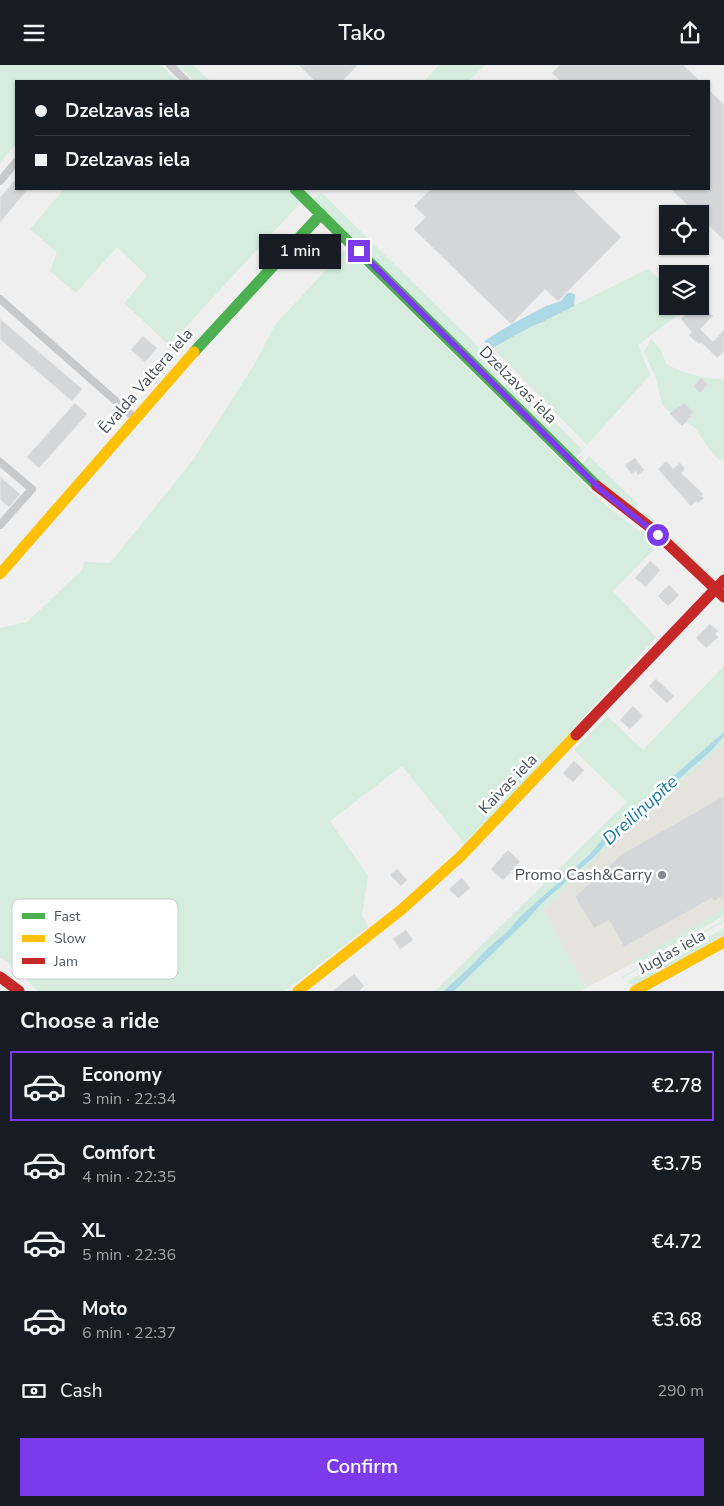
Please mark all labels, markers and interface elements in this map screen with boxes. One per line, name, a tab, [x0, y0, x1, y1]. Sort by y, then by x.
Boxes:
text: Tako	[338, 18, 386, 48]
icon: menu	[20, 19, 48, 47]
icon: share	[676, 19, 704, 47]
text: Dzelzavas iela	[65, 98, 190, 124]
text: Dzelzavas iela	[65, 147, 190, 173]
map controls	[659, 205, 709, 315]
button: locate	[659, 205, 709, 255]
callout: 1 min	[259, 233, 342, 269]
text: 1 min	[280, 240, 320, 262]
route end	[348, 240, 370, 262]
button: layers	[659, 265, 709, 315]
street label: Ēvalda Valtera iela	[94, 324, 198, 438]
street label: Dzelzavas iela	[474, 341, 562, 429]
route start	[647, 524, 669, 546]
street label: Kaivas iela	[474, 749, 542, 819]
water label: Dreiliņupīte	[597, 769, 683, 850]
place label: Promo Cash&Carry	[515, 864, 653, 886]
marker: Promo Cash&Carry	[656, 869, 668, 881]
legend	[12, 899, 178, 979]
text: Fast	[54, 907, 80, 926]
street label: Juglas iela	[633, 924, 710, 980]
text: Slow	[54, 929, 86, 948]
text: Jam	[53, 952, 78, 971]
text: Choose a ride	[20, 1006, 159, 1036]
text: Economy	[82, 1062, 162, 1088]
icon: car	[22, 1064, 67, 1109]
text: €2.78	[652, 1073, 702, 1099]
text: 3 min · 22:34	[82, 1088, 176, 1110]
text: Comfort	[82, 1140, 155, 1166]
icon: car	[22, 1142, 67, 1187]
text: €3.75	[652, 1151, 702, 1177]
text: 4 min · 22:35	[82, 1166, 176, 1188]
text: XL	[82, 1218, 105, 1244]
icon: car	[22, 1220, 67, 1265]
text: €4.72	[652, 1229, 702, 1255]
text: 5 min · 22:36	[82, 1244, 176, 1266]
text: Moto	[82, 1296, 128, 1322]
icon: car	[22, 1298, 67, 1343]
text: €3.68	[652, 1307, 702, 1333]
text: 6 min · 22:37	[82, 1322, 176, 1344]
icon: cash	[20, 1377, 48, 1405]
text: Cash	[60, 1378, 102, 1404]
text: 290 m	[657, 1380, 704, 1402]
button: Confirm	[20, 1438, 704, 1496]

